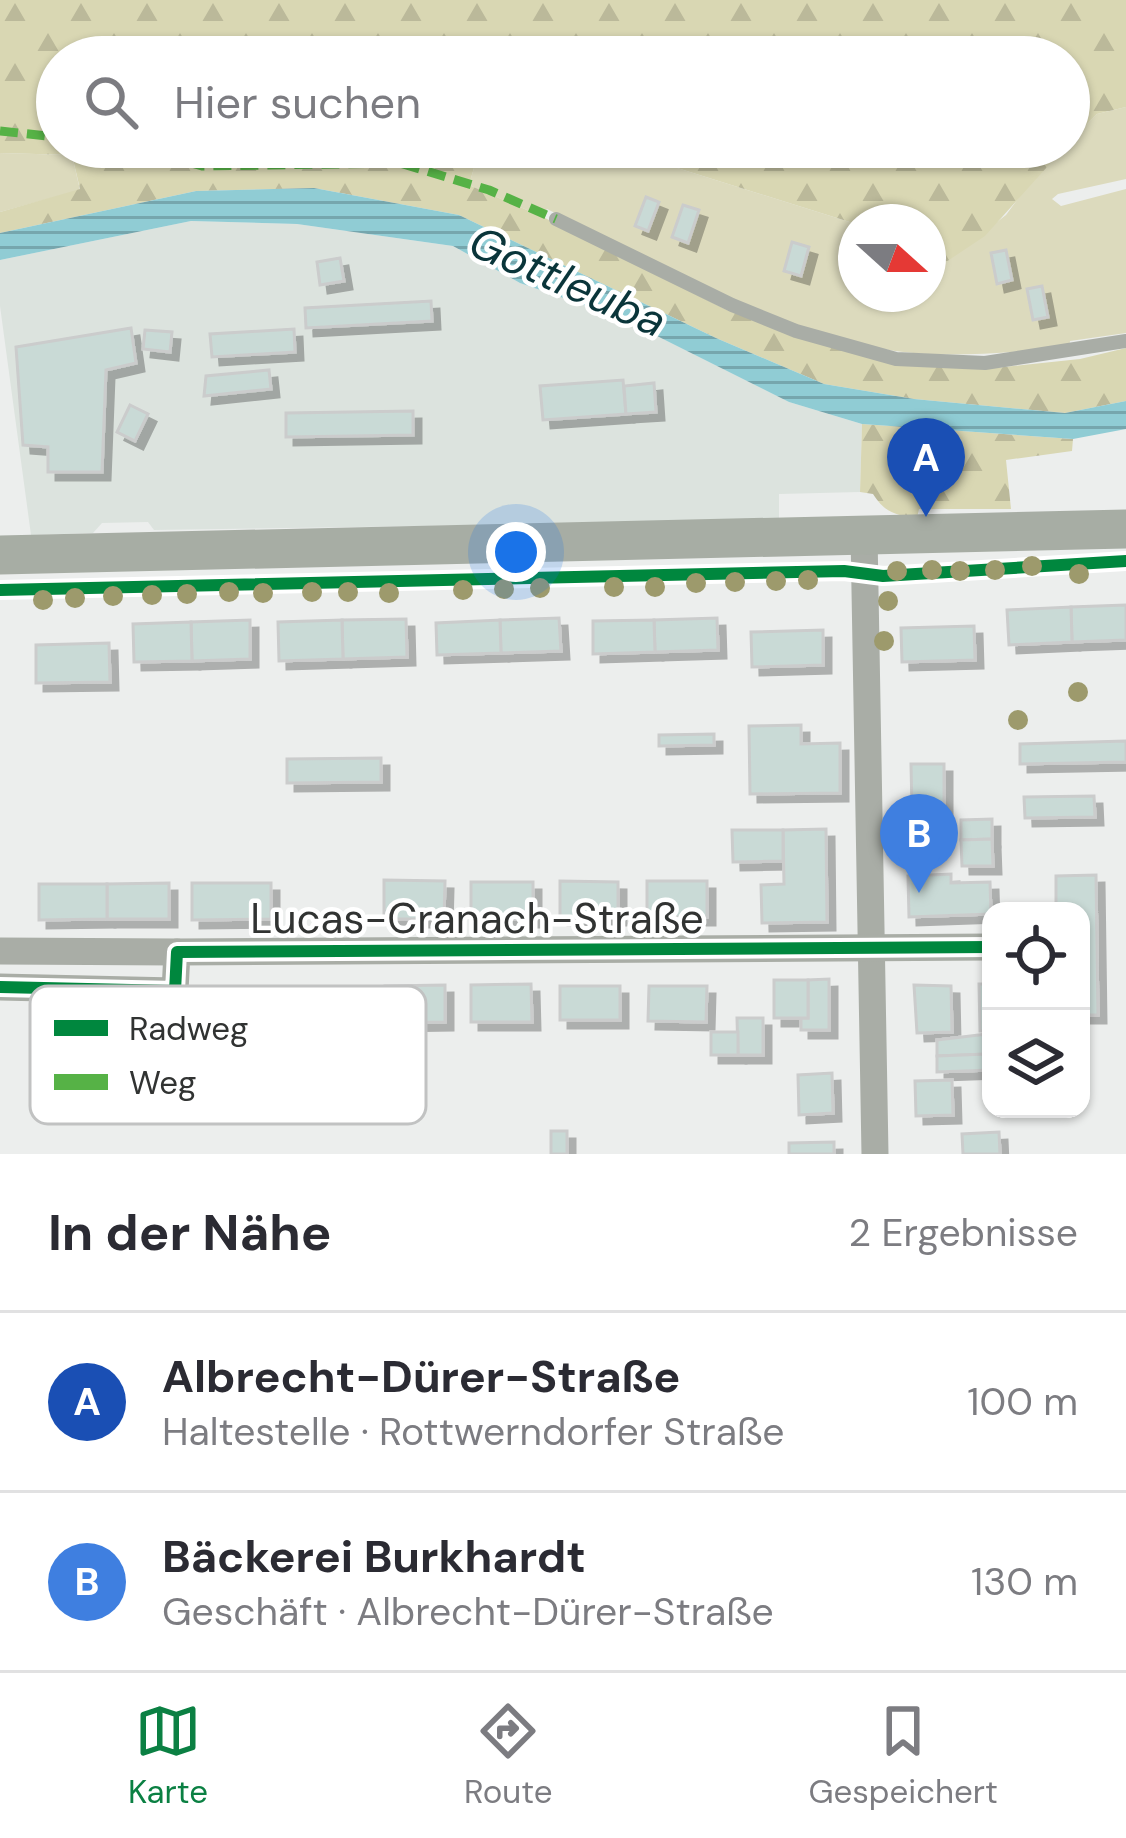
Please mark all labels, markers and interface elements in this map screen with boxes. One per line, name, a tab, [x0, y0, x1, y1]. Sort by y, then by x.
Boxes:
search box	[36, 36, 1090, 168]
icon: search	[78, 69, 144, 135]
text: Hier suchen	[174, 73, 421, 132]
north arrow	[838, 204, 946, 312]
water label: Gottleuba	[460, 212, 676, 351]
pin: A	[887, 418, 965, 517]
your location	[486, 522, 546, 582]
pin: B	[880, 794, 958, 893]
street label: Lucas-Cranach-Straße	[250, 891, 704, 946]
map controls	[982, 902, 1090, 1118]
button: locate	[982, 902, 1090, 1010]
legend	[30, 986, 426, 1124]
text: Radweg	[129, 1007, 248, 1050]
button: layers	[982, 1010, 1090, 1118]
text: Weg	[129, 1061, 196, 1104]
text: In der Nähe	[48, 1199, 332, 1266]
text: 2 Ergebnisse	[849, 1207, 1078, 1258]
text: Albrecht-Dürer-Straße	[162, 1347, 680, 1406]
text: A	[73, 1376, 101, 1427]
text: 100 m	[967, 1376, 1078, 1427]
text: Haltestelle · Rottwerndorfer Straße	[162, 1406, 784, 1457]
text: Bäckerei Burkhardt	[162, 1527, 586, 1586]
text: B	[75, 1556, 99, 1607]
text: 130 m	[971, 1556, 1078, 1607]
text: Geschäft · Albrecht-Dürer-Straße	[162, 1586, 774, 1637]
tab: Karte	[128, 1698, 208, 1813]
tab: Route	[464, 1698, 552, 1813]
tab: Gespeichert	[809, 1698, 998, 1813]

